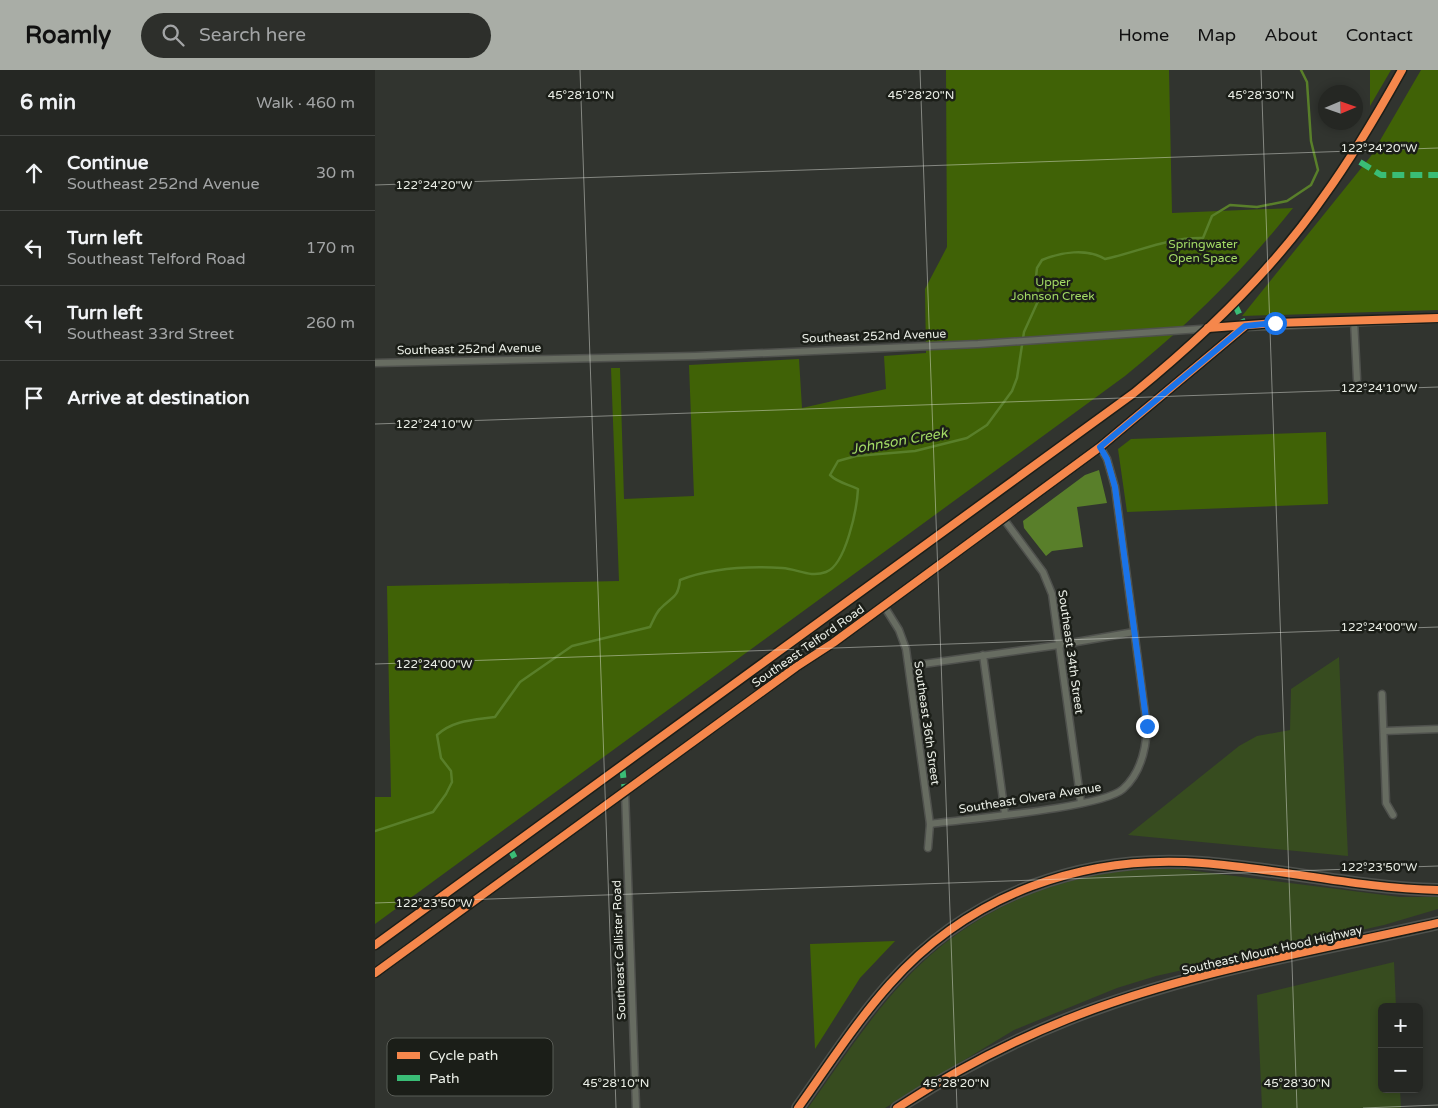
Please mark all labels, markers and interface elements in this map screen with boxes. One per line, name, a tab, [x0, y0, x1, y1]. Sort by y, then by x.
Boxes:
search box	[141, 13, 491, 58]
text: Roamly	[25, 21, 111, 50]
icon: search	[159, 21, 187, 49]
text: Search here	[199, 24, 306, 46]
text: Home	[1118, 24, 1169, 46]
text: Map	[1197, 24, 1236, 46]
text: About	[1264, 24, 1318, 46]
text: Contact	[1346, 24, 1413, 46]
north arrow	[1318, 85, 1363, 130]
text: 45°28'10"N	[548, 88, 614, 102]
text: 45°28'20"N	[888, 88, 954, 102]
text: 45°28'30"N	[1228, 88, 1294, 102]
text: 6 min	[20, 90, 76, 115]
text: Walk · 460 m	[256, 93, 355, 113]
text: 122°24'20"W	[1340, 141, 1418, 155]
text: Continue	[67, 152, 149, 174]
icon: ahead	[20, 159, 48, 187]
text: 30 m	[316, 163, 355, 183]
text: Southeast 252nd Avenue	[67, 174, 260, 194]
text: 122°24'20"W	[395, 178, 473, 192]
text: Turn left	[67, 227, 143, 249]
icon: left	[20, 234, 48, 262]
park label: Springwater Open Space	[1168, 237, 1238, 265]
text: 170 m	[306, 238, 355, 258]
text: Southeast Telford Road	[67, 249, 246, 269]
park label: Upper Johnson Creek	[1011, 275, 1095, 303]
text: Turn left	[67, 302, 143, 324]
icon: left	[20, 309, 48, 337]
route start	[1264, 312, 1287, 335]
text: 260 m	[306, 313, 355, 333]
text: Southeast 33rd Street	[67, 324, 234, 344]
street label: Southeast 252nd Avenue	[802, 326, 947, 346]
street label: Southeast 252nd Avenue	[397, 341, 542, 357]
text: 122°24'10"W	[1340, 381, 1418, 395]
icon: arrive	[20, 384, 48, 412]
text: Arrive at destination	[67, 387, 250, 409]
text: 122°24'10"W	[395, 417, 473, 431]
water label: Johnson Creek	[849, 424, 950, 458]
street label: Southeast 34th Street	[1055, 589, 1087, 715]
street label: Southeast Telford Road	[749, 602, 867, 690]
text: 122°24'00"W	[1340, 620, 1418, 634]
text: 122°24'00"W	[395, 657, 473, 671]
street label: Southeast 36th Street	[911, 660, 943, 786]
route end	[1136, 715, 1159, 738]
street label: Southeast Olvera Avenue	[958, 780, 1102, 816]
text: 122°23'50"W	[1340, 860, 1418, 874]
street label: Southeast Callister Road	[610, 880, 628, 1020]
text: 122°23'50"W	[395, 896, 473, 910]
street label: Southeast Mount Hood Highway	[1180, 922, 1364, 978]
map controls	[1378, 1003, 1423, 1093]
button: +	[1378, 1003, 1423, 1048]
legend	[387, 1038, 553, 1096]
text: Cycle path	[429, 1047, 498, 1064]
button: −	[1378, 1048, 1423, 1093]
text: Path	[429, 1070, 460, 1087]
text: 45°28'10"N	[583, 1076, 649, 1090]
text: 45°28'20"N	[923, 1076, 989, 1090]
text: 45°28'30"N	[1264, 1076, 1330, 1090]

